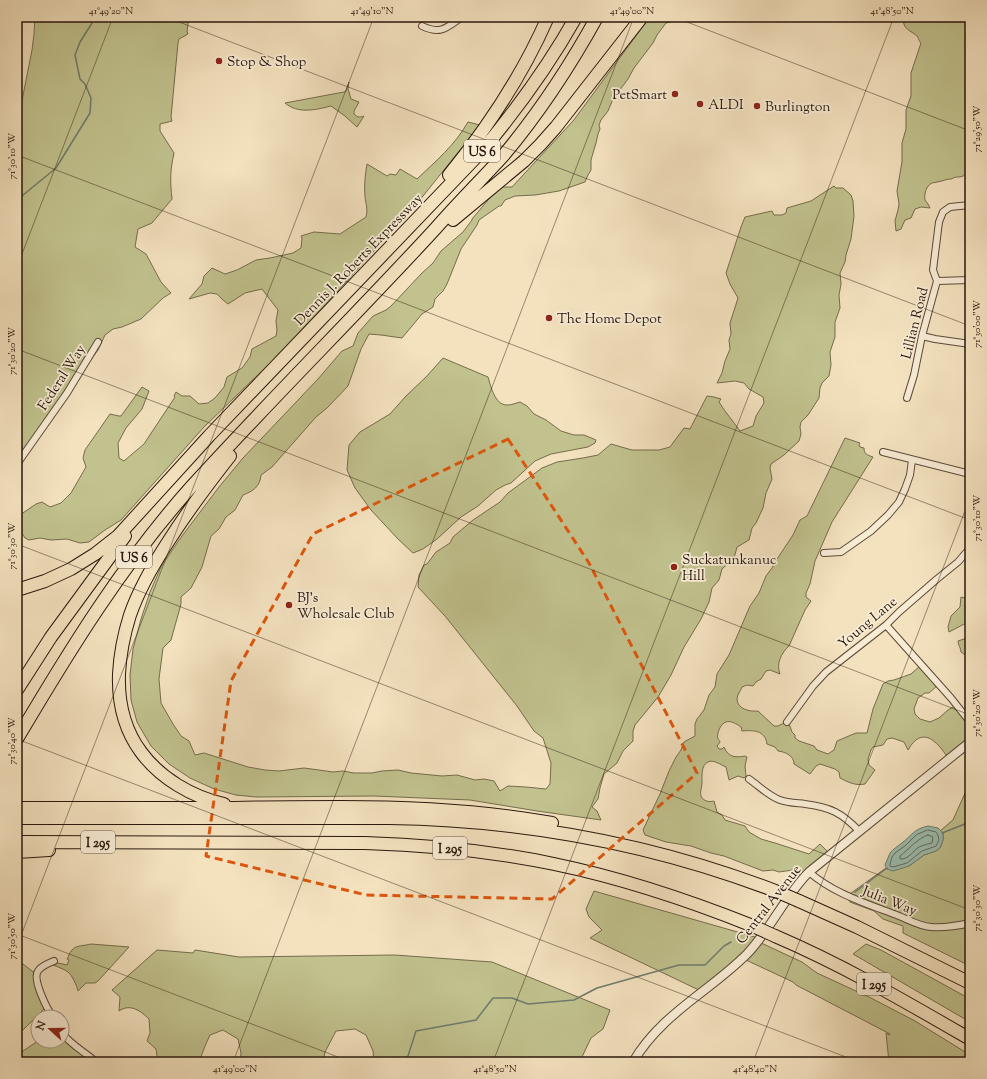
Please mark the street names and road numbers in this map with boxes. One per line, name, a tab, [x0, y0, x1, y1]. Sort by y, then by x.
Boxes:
road number: US 6	[464, 140, 500, 162]
street label: Dennis J. Roberts Expressway	[291, 190, 428, 331]
street label: Lillian Road	[897, 285, 935, 362]
street label: Federal Way	[34, 341, 91, 415]
road number: US 6	[116, 546, 152, 568]
street label: Young Lane	[834, 593, 902, 654]
road number: I 295	[81, 831, 115, 853]
road number: I 295	[433, 837, 467, 859]
street label: Central Avenue	[732, 861, 807, 949]
street label: Julia Way	[858, 881, 920, 922]
road number: I 295	[857, 973, 891, 995]

